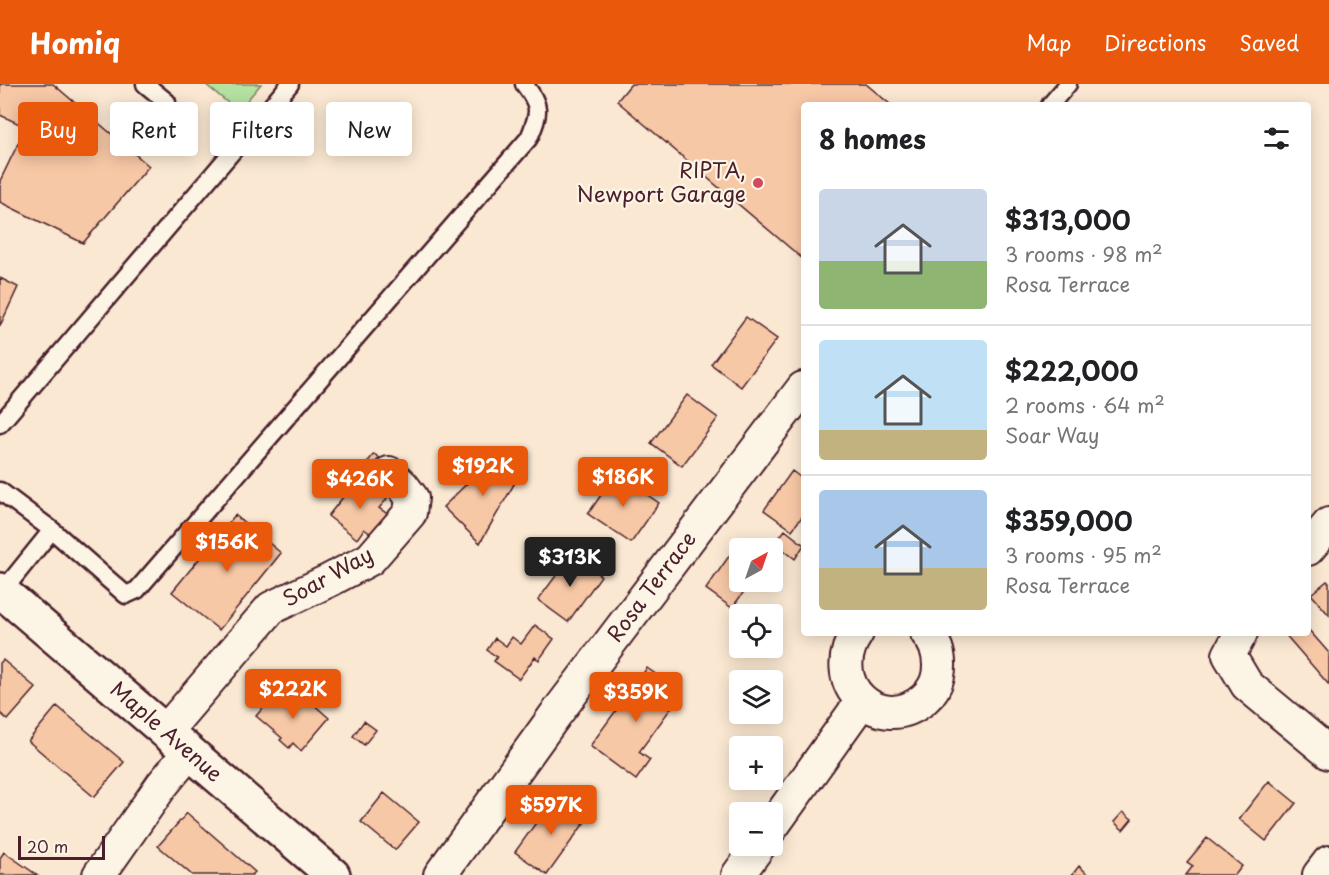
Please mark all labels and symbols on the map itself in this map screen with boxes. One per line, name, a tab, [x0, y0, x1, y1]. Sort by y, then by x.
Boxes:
place label: RIPTA, Newport Garage	[577, 153, 746, 209]
marker: RIPTA, Newport Garage	[751, 176, 765, 190]
pin: $192K	[441, 446, 525, 497]
pin: $186K	[581, 457, 665, 508]
pin: $426K	[318, 459, 402, 510]
pin: $156K	[185, 522, 269, 573]
street label: Rosa Terrace	[598, 524, 703, 648]
street label: Soar Way	[276, 537, 378, 613]
pin: $313K	[528, 537, 612, 588]
north arrow	[729, 538, 783, 592]
pin: $222K	[251, 669, 335, 720]
pin: $359K	[594, 672, 678, 723]
street label: Maple Avenue	[104, 673, 231, 788]
pin: $597K	[509, 785, 593, 836]
scale bar	[18, 833, 105, 860]

